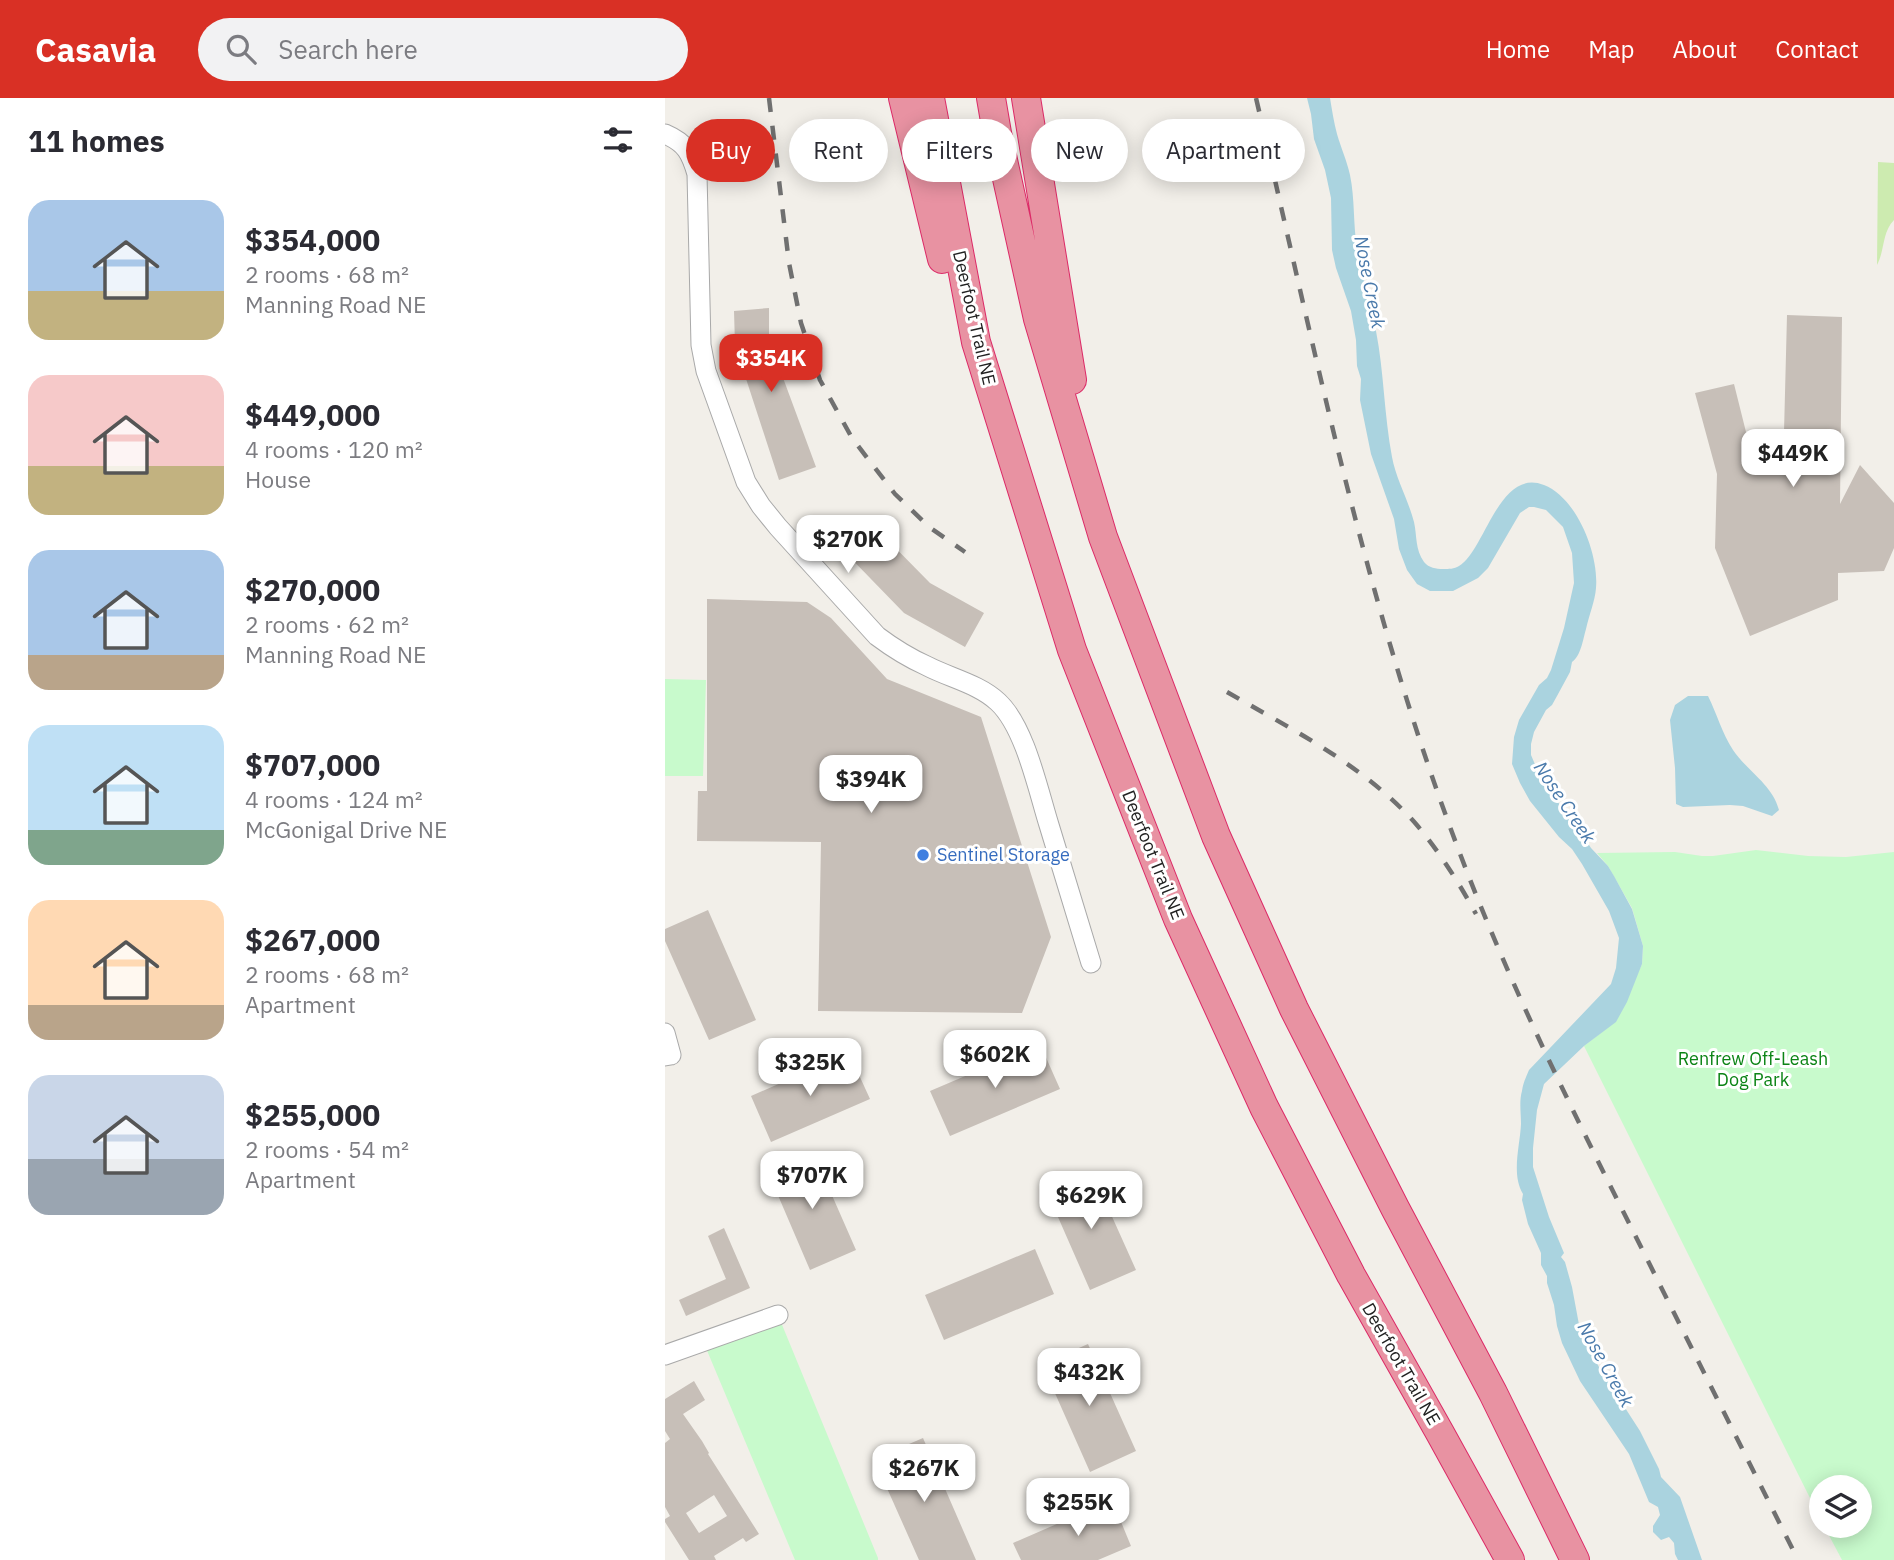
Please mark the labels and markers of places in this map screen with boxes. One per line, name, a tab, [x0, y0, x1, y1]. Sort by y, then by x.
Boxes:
pin: $354K	[722, 334, 820, 394]
pin: $449K	[1744, 430, 1842, 489]
pin: $270K	[799, 516, 897, 575]
pin: $394K	[822, 756, 920, 815]
place label: Sentinel Storage	[937, 843, 1070, 866]
marker: Sentinel Storage	[915, 847, 931, 863]
pin: $602K	[946, 1030, 1044, 1090]
pin: $325K	[761, 1038, 859, 1098]
pin: $707K	[763, 1152, 861, 1211]
pin: $629K	[1042, 1172, 1140, 1231]
pin: $432K	[1040, 1348, 1138, 1408]
pin: $267K	[875, 1444, 973, 1504]
pin: $255K	[1029, 1478, 1127, 1538]

